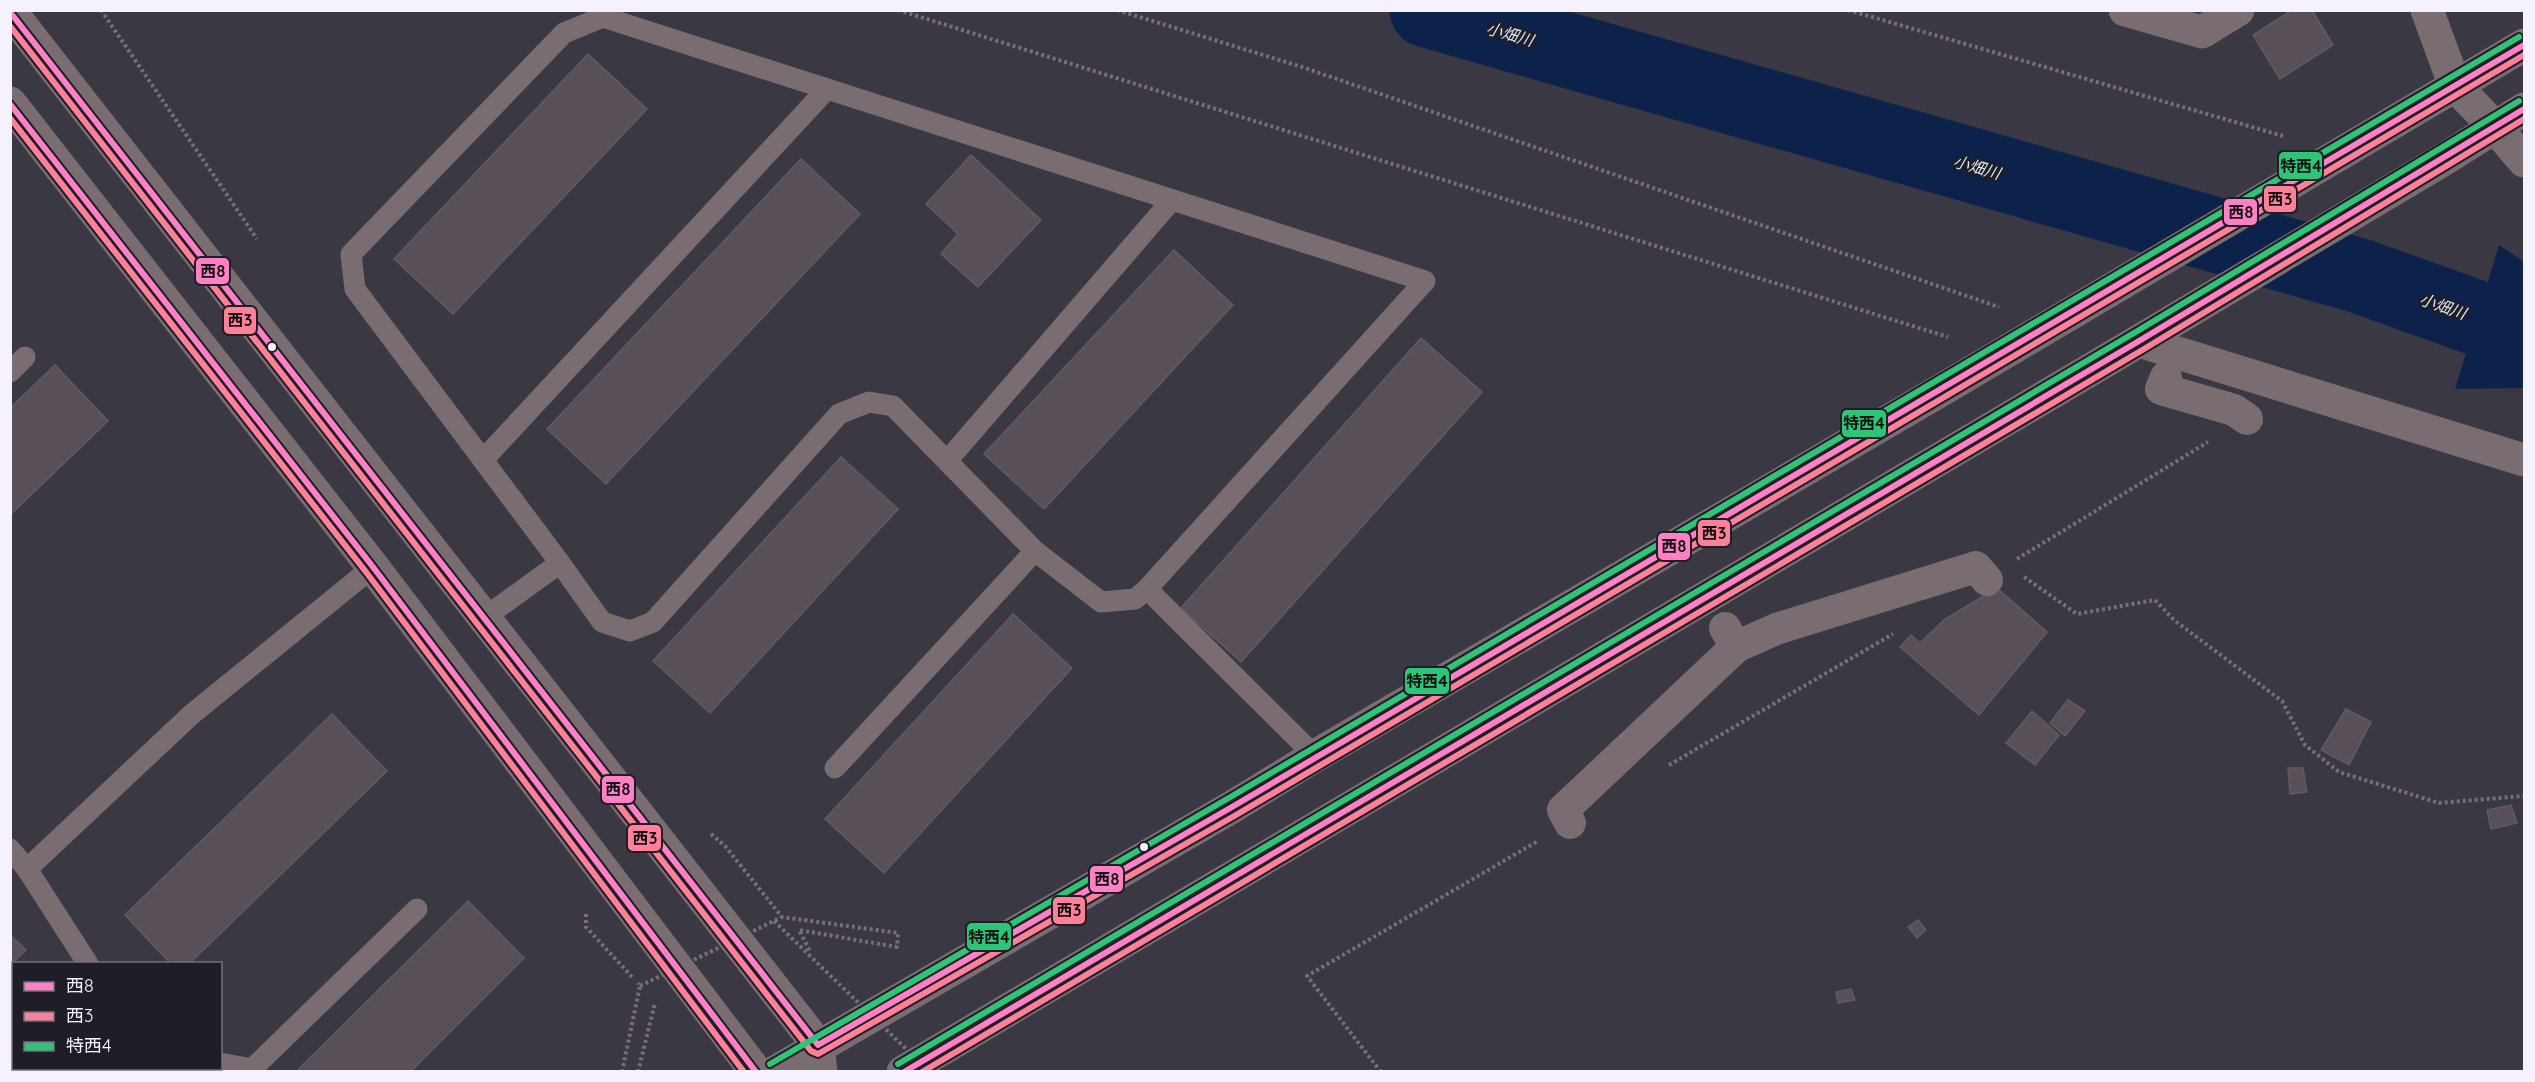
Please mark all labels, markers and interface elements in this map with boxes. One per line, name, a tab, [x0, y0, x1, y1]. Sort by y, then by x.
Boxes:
water label: 小畑川	[1484, 18, 1538, 51]
water label: 小畑川	[1951, 151, 2005, 184]
line badge: 特西4	[2278, 151, 2323, 180]
text: 特西4	[2280, 156, 2322, 176]
line badge: 西3	[2263, 185, 2297, 213]
text: 西3	[2268, 189, 2292, 209]
line badge: 西8	[2223, 198, 2258, 226]
text: 西8	[2229, 202, 2254, 222]
line badge: 西8	[195, 257, 230, 285]
text: 西8	[201, 261, 226, 281]
water label: 小畑川	[2417, 289, 2471, 324]
line badge: 西3	[223, 306, 257, 335]
text: 西3	[228, 310, 252, 330]
unlabelled marker	[266, 341, 278, 353]
line badge: 特西4	[1841, 409, 1887, 438]
text: 特西4	[1843, 413, 1885, 433]
line badge: 西3	[1697, 519, 1731, 547]
text: 西3	[1702, 523, 1726, 543]
line badge: 西8	[1657, 532, 1691, 561]
text: 西8	[1662, 536, 1687, 556]
line badge: 特西4	[1404, 667, 1450, 695]
text: 特西4	[1406, 671, 1448, 691]
line badge: 西8	[601, 775, 635, 804]
text: 西8	[606, 779, 631, 799]
line badge: 西3	[627, 824, 662, 852]
text: 西3	[633, 828, 657, 848]
unlabelled marker	[1138, 841, 1150, 853]
line badge: 西8	[1089, 865, 1124, 893]
text: 西8	[1095, 869, 1120, 889]
line badge: 西3	[1052, 896, 1086, 925]
text: 西3	[1057, 900, 1081, 920]
line badge: 特西4	[966, 922, 1012, 951]
text: 特西4	[968, 927, 1010, 947]
legend	[12, 962, 222, 1070]
text: 西8	[66, 974, 94, 997]
text: 西3	[66, 1004, 93, 1027]
text: 特西4	[66, 1034, 112, 1057]

